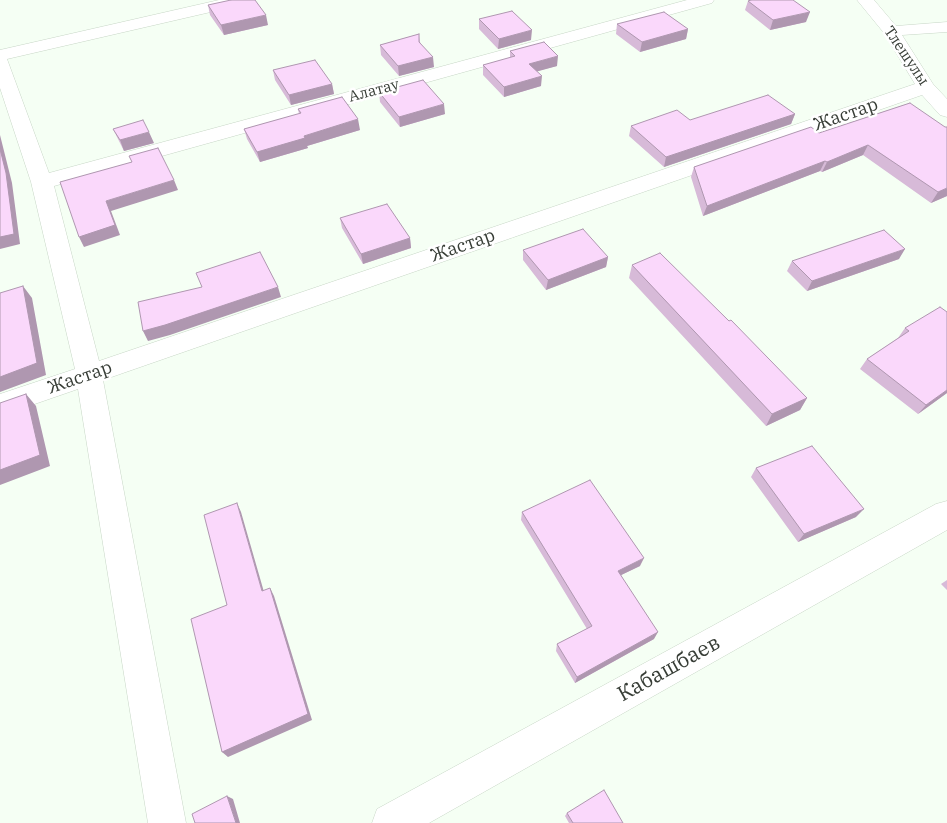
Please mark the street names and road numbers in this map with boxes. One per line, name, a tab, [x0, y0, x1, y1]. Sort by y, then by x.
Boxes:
street label: Тлешулы	[880, 23, 932, 89]
street label: Алатау	[347, 76, 401, 106]
street label: Жастар	[811, 94, 881, 136]
street label: Жастар	[428, 225, 498, 267]
street label: Жастар	[45, 357, 115, 399]
street label: Кабашбаев	[613, 631, 725, 707]

